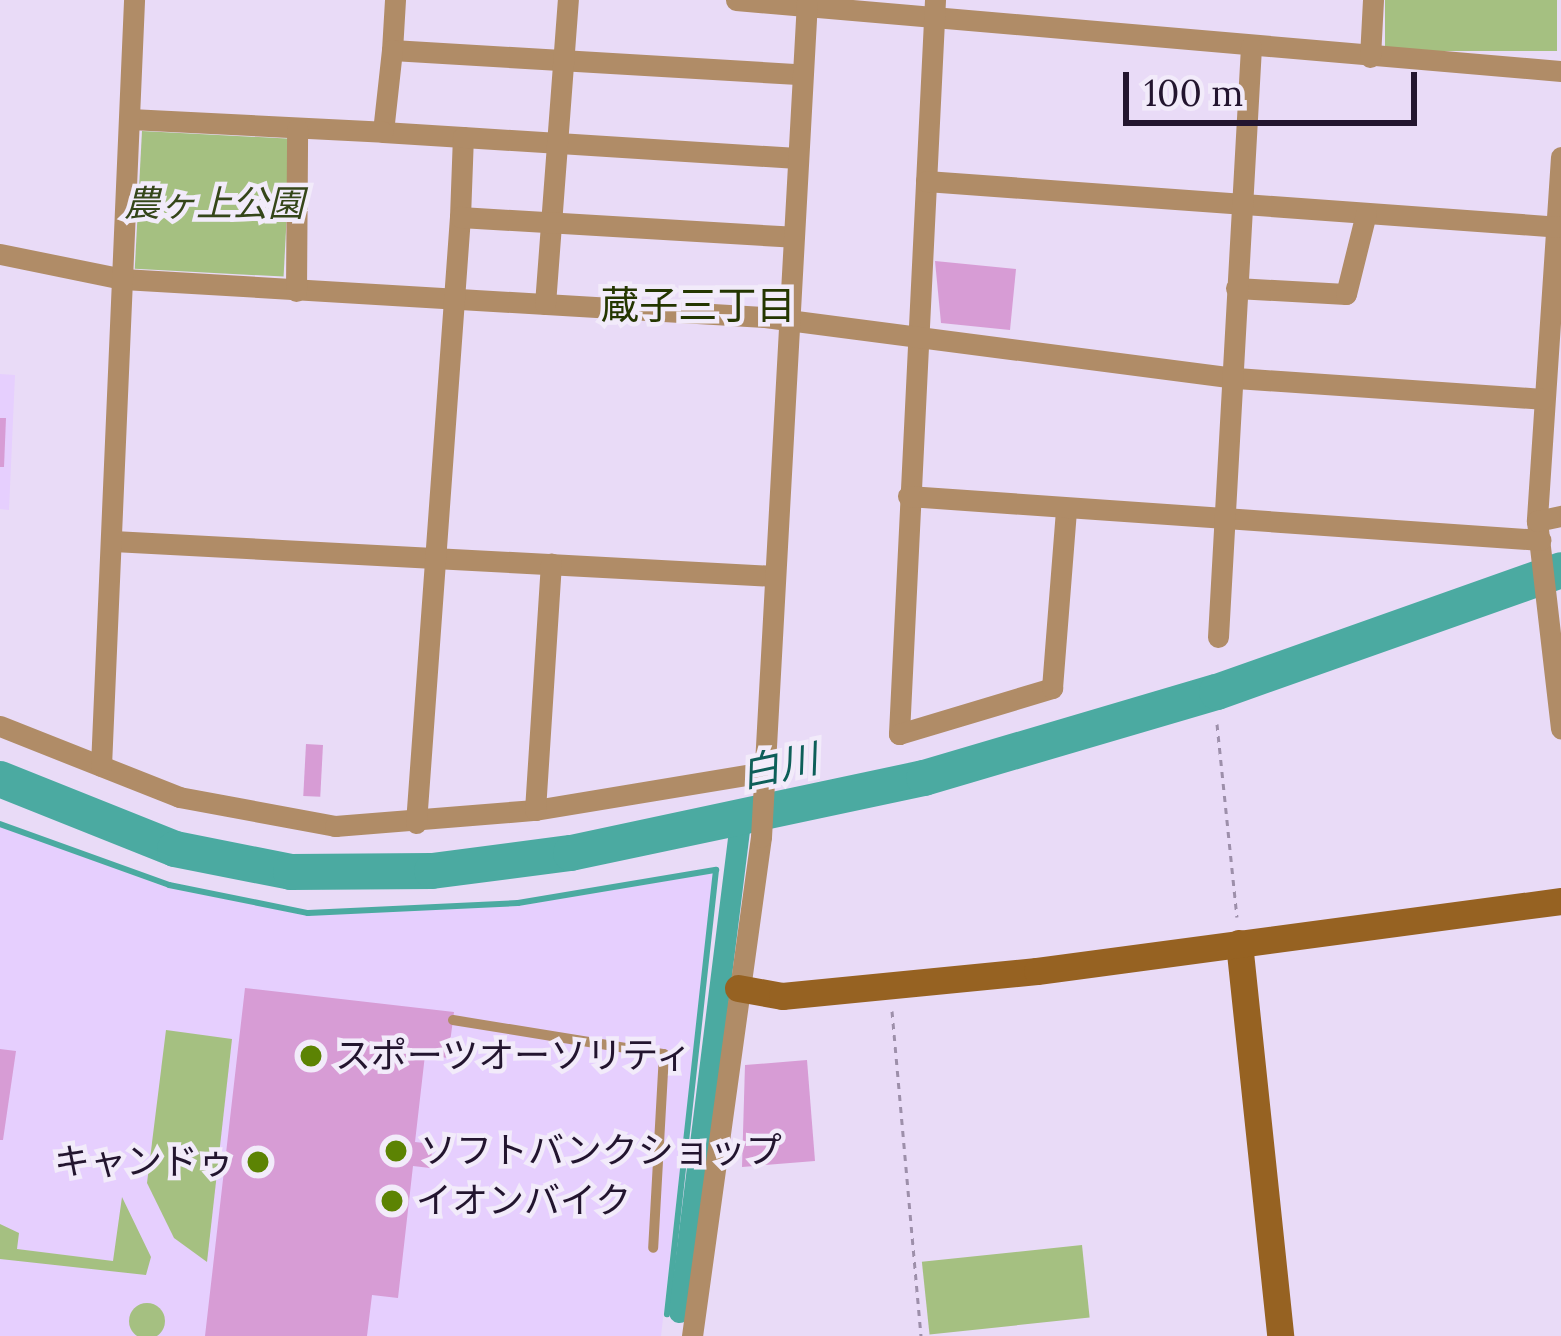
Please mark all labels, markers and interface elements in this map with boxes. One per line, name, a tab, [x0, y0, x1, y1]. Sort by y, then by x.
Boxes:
scale bar	[1129, 48, 1423, 122]
text: 100 m	[1144, 70, 1243, 116]
park label: 農ヶ上公園	[124, 182, 304, 226]
district label: 蔵子三丁目	[601, 282, 795, 328]
water label: 白川	[736, 735, 822, 797]
place label: スポーツオーソリティ	[335, 1034, 695, 1078]
marker: スポーツオーソリティ	[298, 1043, 324, 1069]
place label: ソフトバンクショップ	[420, 1129, 780, 1173]
marker: ソフトバンクショップ	[383, 1138, 409, 1164]
place label: キャンドゥ	[54, 1140, 234, 1184]
marker: キャンドゥ	[245, 1149, 271, 1175]
place label: イオンバイク	[416, 1179, 632, 1223]
marker: イオンバイク	[379, 1188, 405, 1214]

